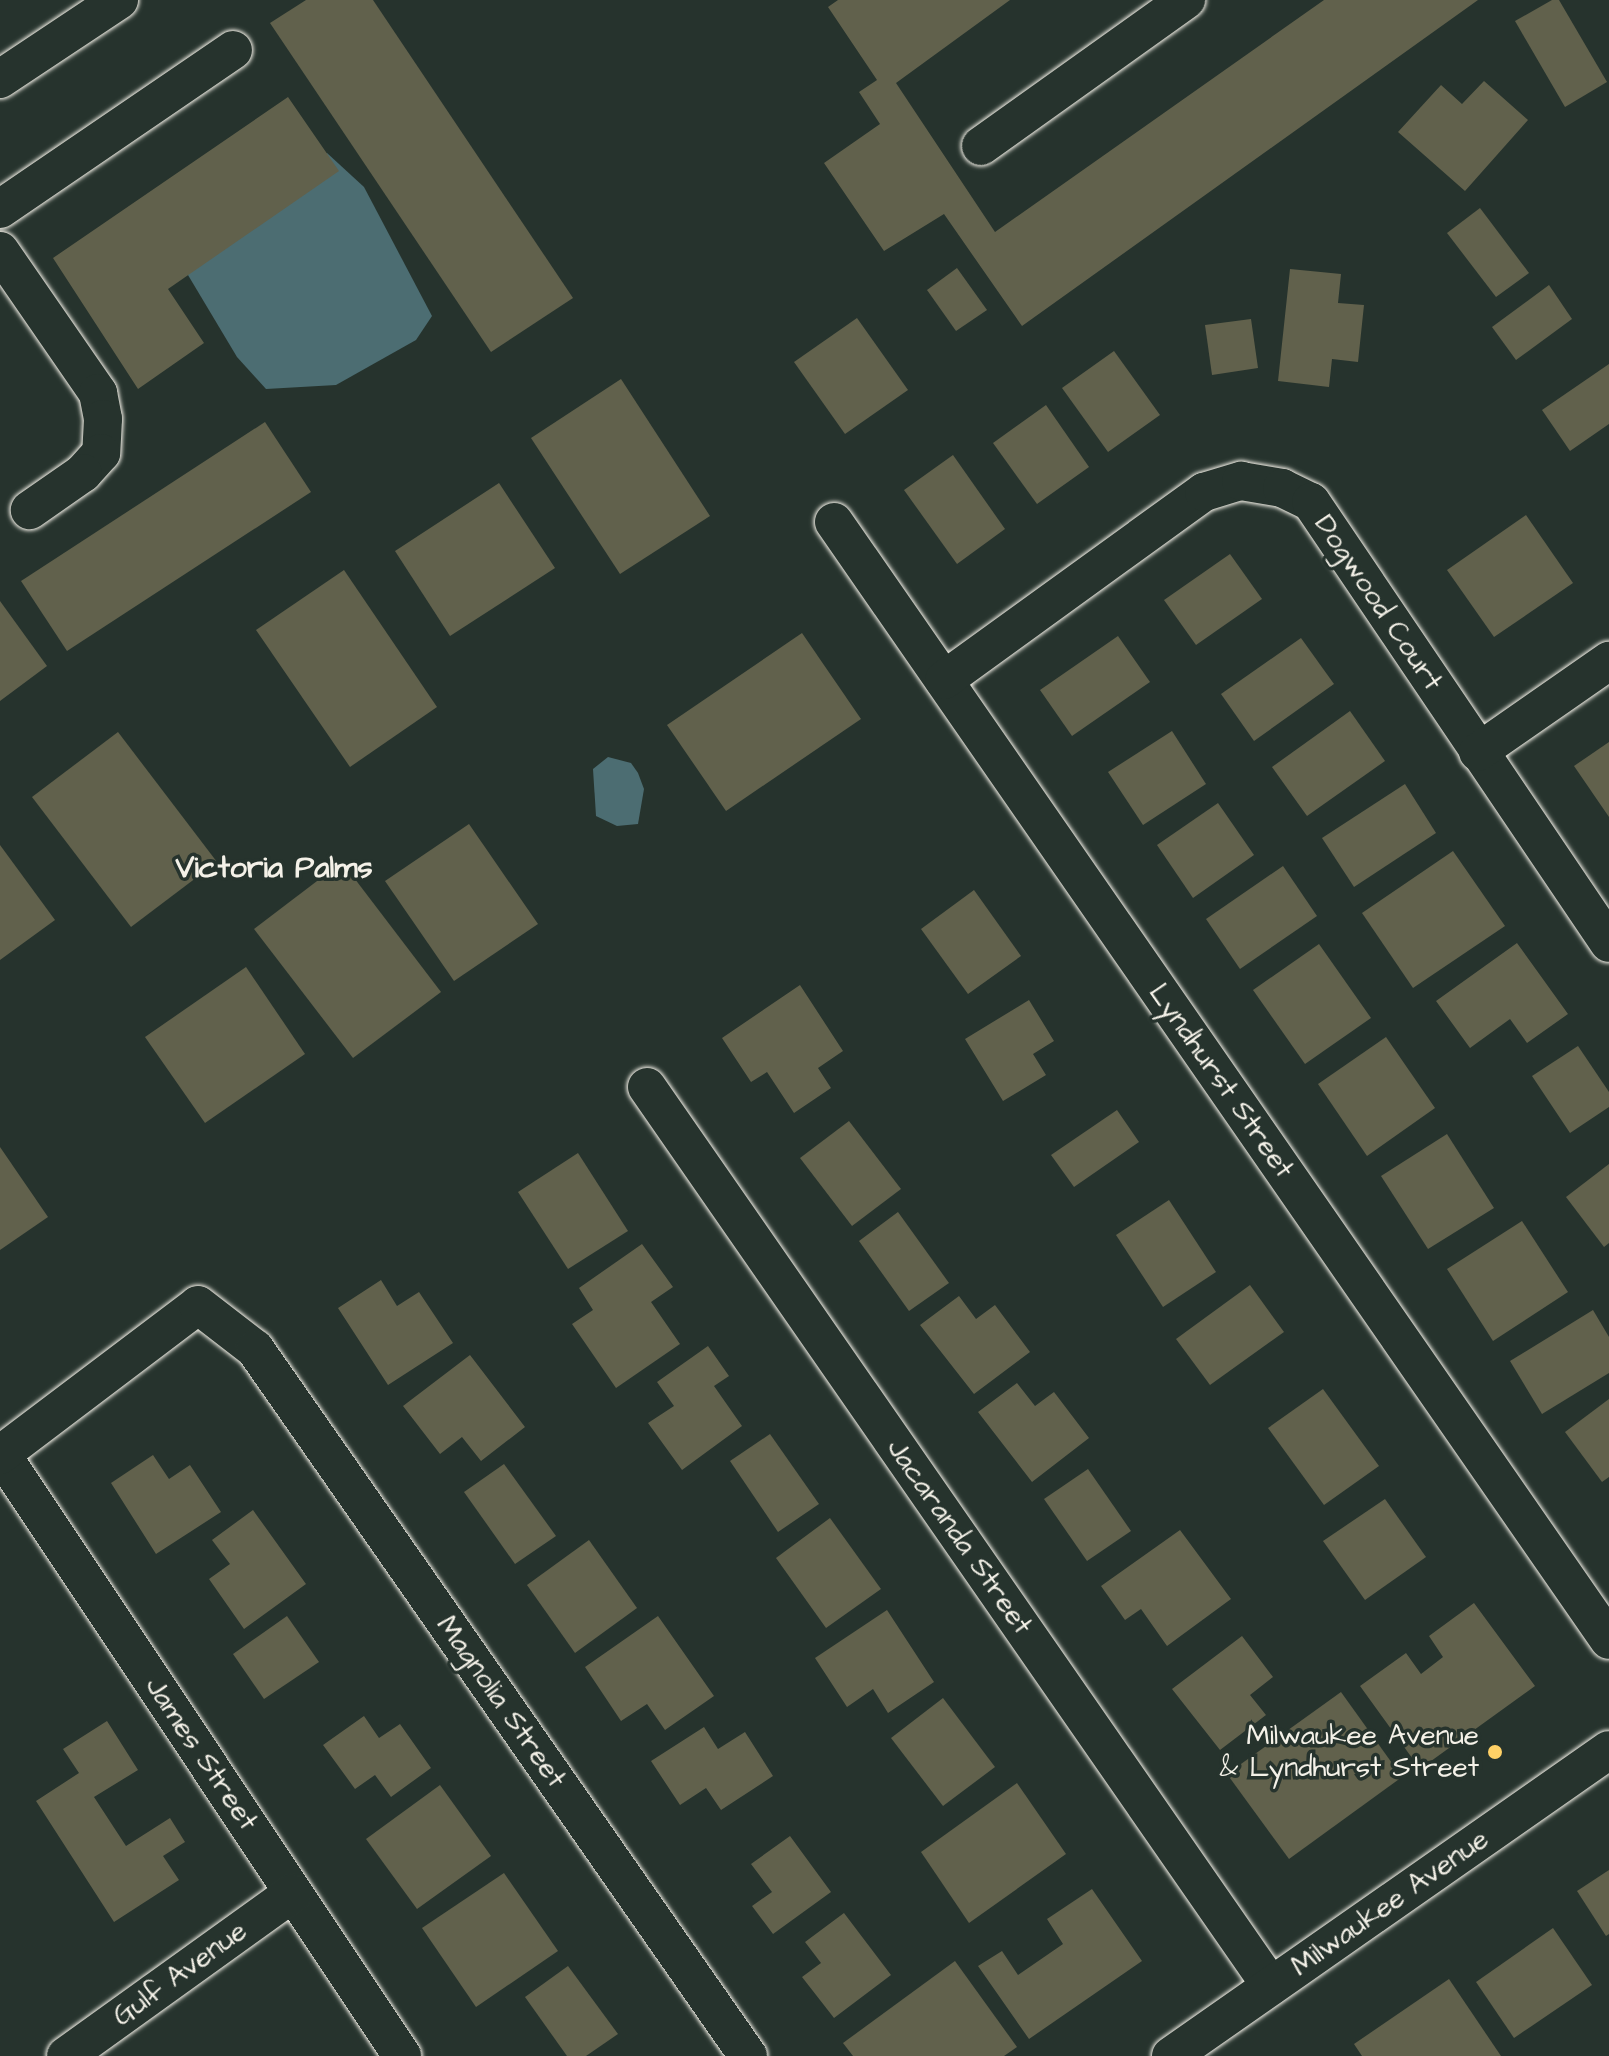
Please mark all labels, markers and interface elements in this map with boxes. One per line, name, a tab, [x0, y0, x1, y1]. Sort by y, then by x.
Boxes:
street label: Dogwood Court	[1307, 509, 1449, 697]
district label: Victoria Palms	[175, 850, 373, 886]
street label: Lyndhurst Street	[1141, 977, 1301, 1185]
street label: Jacaranda Street	[879, 1433, 1039, 1641]
street label: Magnolia Street	[429, 1610, 573, 1794]
street label: James Street	[137, 1671, 265, 1837]
place label: Milwaukee Avenue & Lyndhurst Street	[1219, 1719, 1479, 1785]
marker: Milwaukee Avenue & Lyndhurst Street	[1486, 1743, 1504, 1761]
street label: Milwaukee Avenue	[1285, 1823, 1495, 1983]
street label: Gulf Avenue	[107, 1914, 253, 2034]

